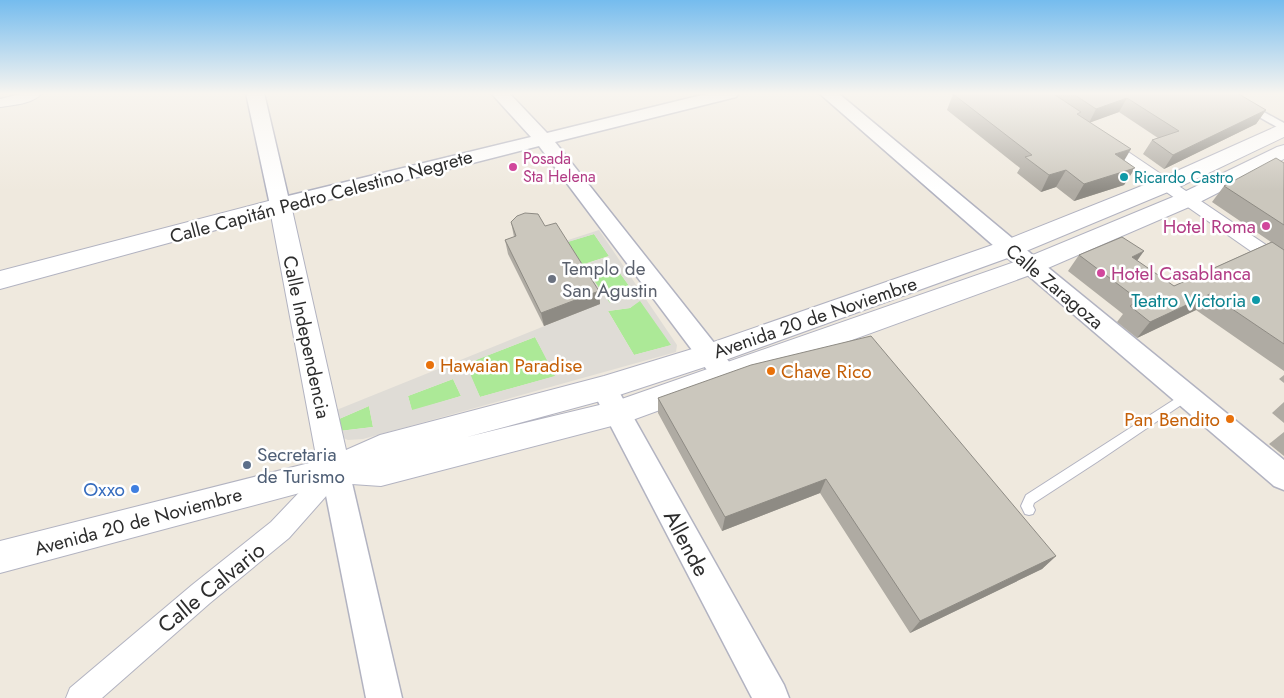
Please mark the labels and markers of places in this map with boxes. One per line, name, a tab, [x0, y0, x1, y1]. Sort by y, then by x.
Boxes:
place label: Posada Sta Helena	[523, 147, 596, 188]
marker: Posada Sta Helena	[507, 161, 519, 173]
place label: Ricardo Castro	[1134, 166, 1234, 189]
marker: Ricardo Castro	[1118, 171, 1130, 183]
place label: Hotel Roma	[1163, 213, 1256, 240]
marker: Hotel Roma	[1260, 220, 1272, 232]
place label: Templo de San Agustin	[562, 255, 658, 304]
place label: Hotel Casablanca	[1111, 260, 1251, 287]
marker: Hotel Casablanca	[1095, 267, 1107, 279]
marker: Templo de San Agustin	[546, 273, 558, 285]
place label: Teatro Victoria	[1131, 287, 1246, 314]
marker: Teatro Victoria	[1250, 294, 1262, 306]
place label: Hawaian Paradise	[440, 352, 583, 379]
place label: Chave Rico	[781, 358, 872, 385]
marker: Hawaian Paradise	[424, 359, 436, 371]
marker: Chave Rico	[765, 365, 777, 377]
place label: Pan Bendito	[1124, 406, 1220, 433]
marker: Pan Bendito	[1224, 413, 1236, 425]
place label: Secretaria de Turismo	[257, 441, 345, 490]
marker: Secretaria de Turismo	[241, 459, 253, 471]
place label: Oxxo	[83, 476, 125, 503]
marker: Oxxo	[129, 483, 141, 495]

